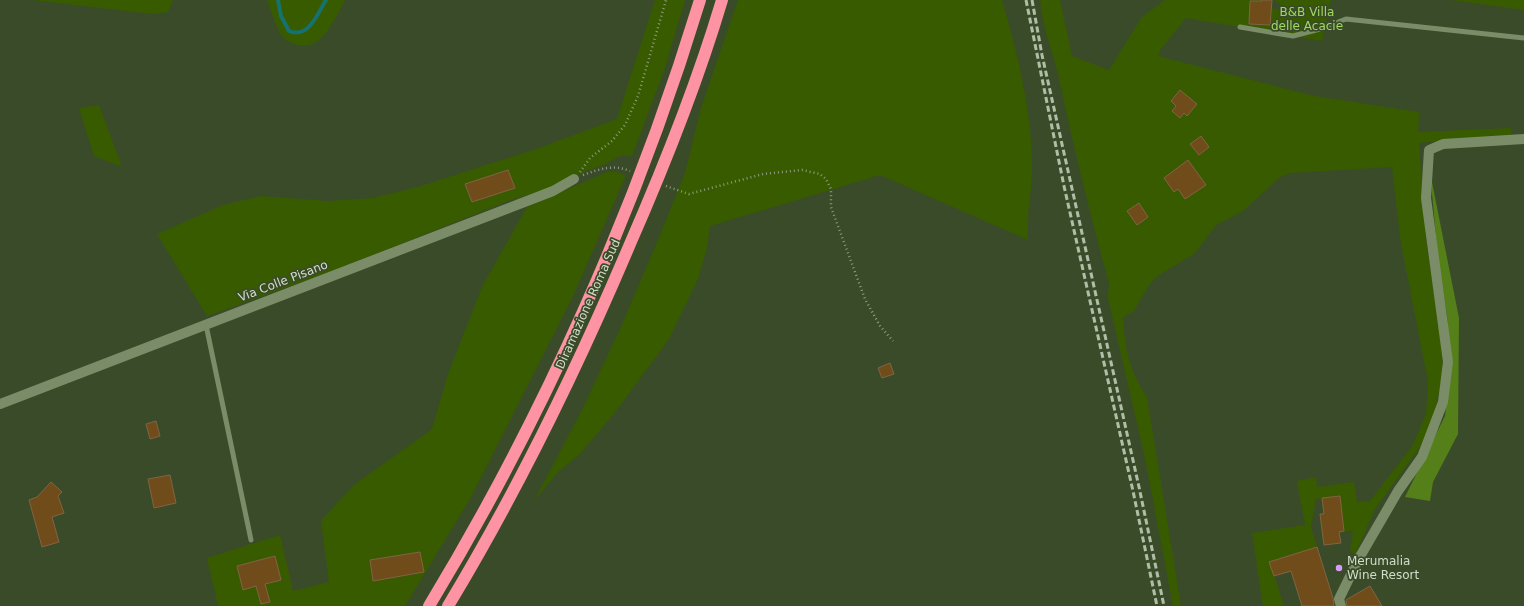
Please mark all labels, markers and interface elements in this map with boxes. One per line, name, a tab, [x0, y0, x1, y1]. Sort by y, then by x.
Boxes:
park label: B&B Villa delle Acacie	[1271, 5, 1343, 33]
street label: Diramazione Roma Sud	[553, 237, 623, 371]
street label: Via Colle Pisano	[236, 257, 330, 305]
place label: Merumalia Wine Resort	[1347, 554, 1419, 582]
marker: Merumalia Wine Resort	[1334, 563, 1344, 573]

